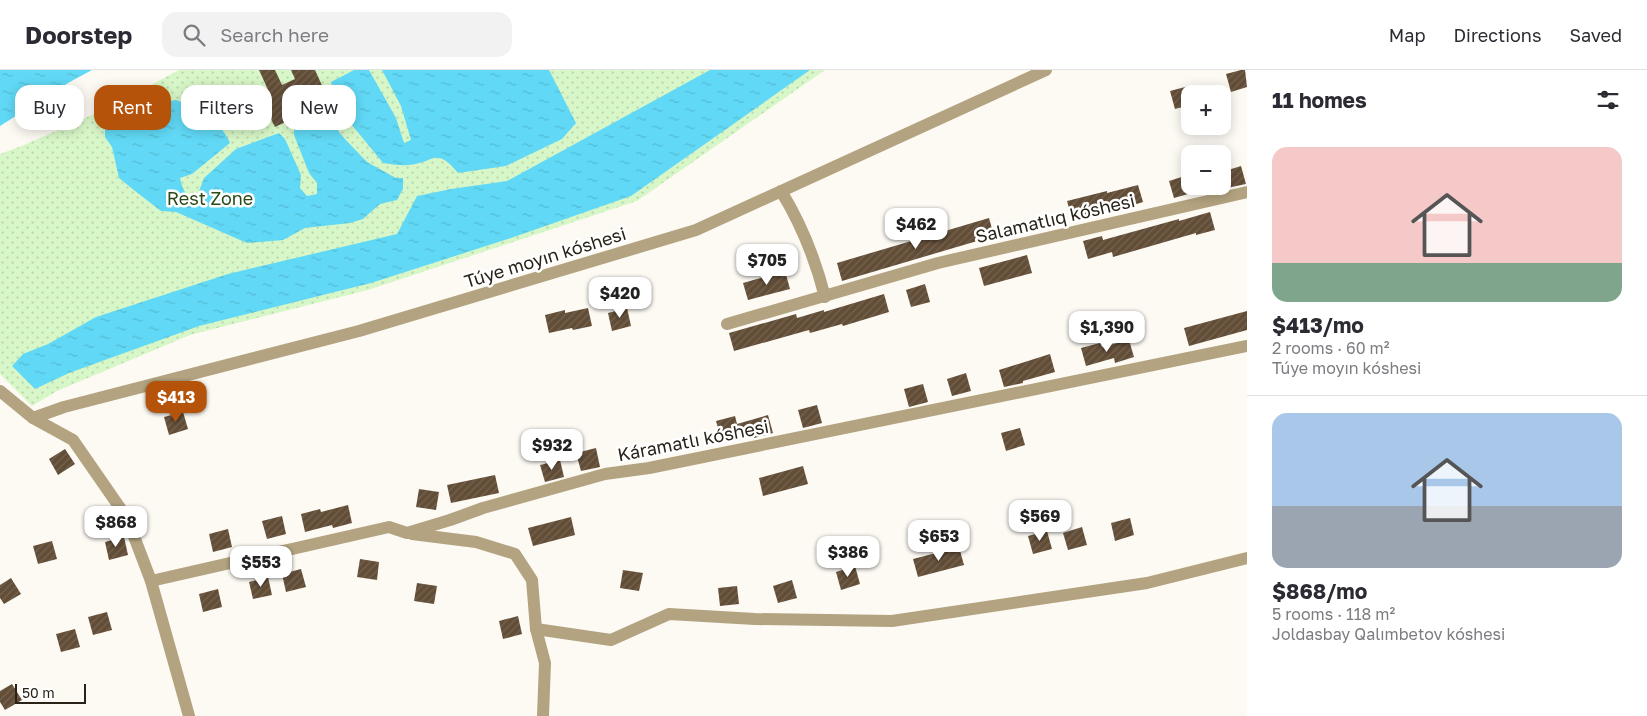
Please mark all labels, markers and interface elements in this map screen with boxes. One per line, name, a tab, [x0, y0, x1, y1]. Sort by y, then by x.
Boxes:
search box	[162, 12, 512, 57]
text: Doorstep	[25, 20, 132, 49]
icon: search	[180, 21, 208, 49]
text: Search here	[220, 23, 329, 46]
text: Map	[1389, 24, 1425, 46]
text: Directions	[1453, 24, 1541, 46]
text: Saved	[1569, 24, 1622, 46]
chip: Buy	[15, 85, 84, 130]
chip: Rent	[94, 85, 171, 130]
chip: Filters	[181, 85, 272, 130]
chip: New	[282, 85, 356, 130]
map controls	[1181, 85, 1231, 195]
button: +	[1181, 85, 1231, 135]
icon: filters	[1594, 86, 1622, 114]
text: 11 homes	[1272, 87, 1367, 113]
button: −	[1181, 145, 1231, 195]
icon: home	[1402, 180, 1492, 270]
park label: Rest Zone	[167, 187, 253, 209]
street label: Salamatlıq kóshesi	[973, 189, 1137, 247]
pin: $462	[886, 208, 946, 250]
text: $462	[896, 214, 936, 234]
street label: Túye moyın kóshesi	[461, 222, 629, 292]
pin: $705	[737, 244, 797, 286]
text: $705	[747, 250, 787, 270]
pin: $420	[590, 276, 650, 319]
text: $420	[600, 283, 640, 303]
pin: $1,390	[1066, 310, 1148, 353]
text: $413/mo	[1272, 312, 1364, 338]
text: $1,390	[1080, 317, 1134, 337]
text: 2 rooms · 60 m²	[1272, 338, 1390, 358]
text: Túye moyın kóshesi	[1272, 358, 1421, 378]
pin: $413	[146, 380, 206, 423]
text: $413	[157, 387, 195, 407]
street label: Káramatlı kóshesi	[615, 415, 771, 465]
pin: $932	[522, 428, 582, 471]
text: $932	[532, 435, 572, 455]
icon: home	[1402, 445, 1492, 535]
pin: $569	[1010, 500, 1070, 542]
pin: $868	[86, 506, 146, 548]
text: $569	[1020, 506, 1060, 526]
text: $868	[95, 512, 137, 532]
pin: $653	[909, 520, 969, 562]
text: $653	[919, 526, 959, 546]
pin: $386	[818, 536, 878, 578]
text: $386	[828, 542, 868, 562]
pin: $553	[231, 546, 291, 588]
text: $553	[241, 552, 281, 572]
text: $868/mo	[1272, 578, 1367, 604]
text: 5 rooms · 118 m²	[1272, 604, 1395, 624]
text: Joldasbay Qalımbetov kóshesi	[1272, 624, 1505, 644]
scale bar	[15, 681, 86, 704]
text: 50 m	[22, 684, 55, 701]

